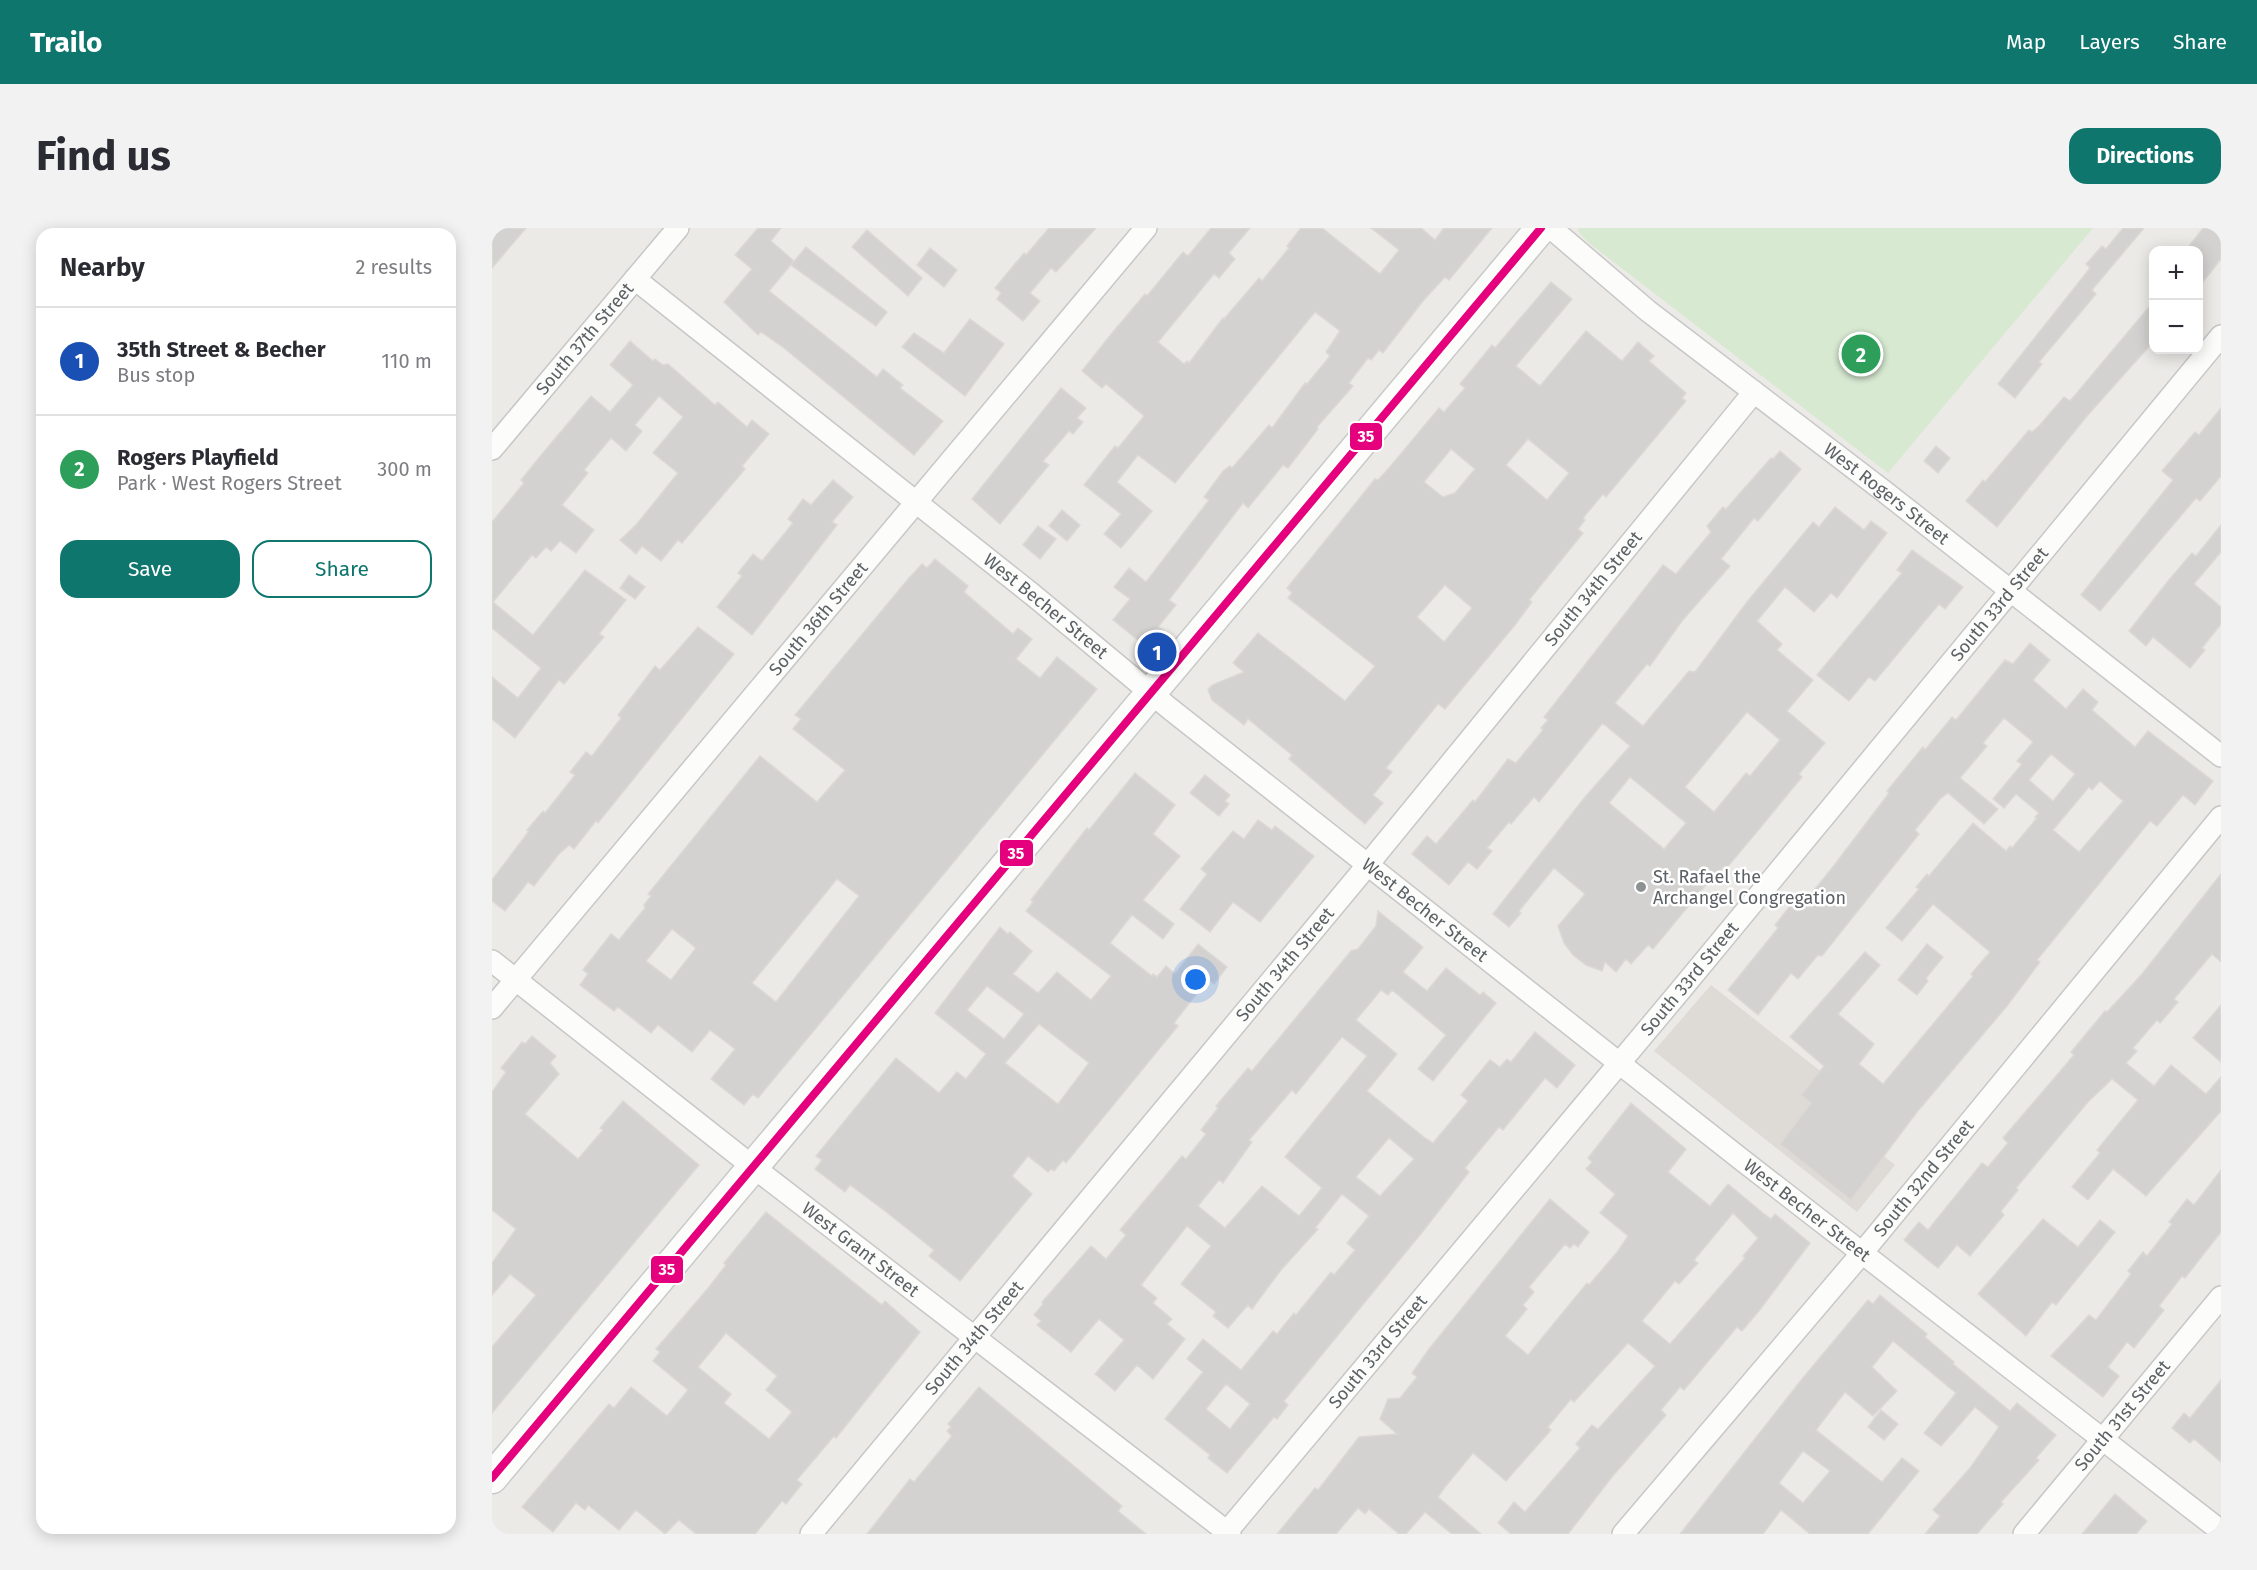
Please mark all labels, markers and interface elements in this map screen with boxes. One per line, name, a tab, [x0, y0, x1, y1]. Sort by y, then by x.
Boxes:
text: Trailo	[30, 26, 102, 59]
text: Map	[2006, 29, 2046, 55]
text: Layers	[2079, 29, 2140, 55]
text: Share	[2173, 29, 2227, 55]
button: Directions	[2069, 128, 2221, 184]
text: Find us	[36, 131, 171, 181]
map controls	[2149, 246, 2203, 354]
button: +	[2149, 246, 2203, 300]
text: Nearby	[60, 252, 145, 283]
text: 2 results	[355, 255, 432, 279]
street label: South 37th Street	[531, 278, 639, 400]
button: −	[2149, 300, 2203, 354]
pin: 2	[1842, 332, 1880, 376]
text: 35th Street & Becher	[117, 336, 326, 363]
text: 1	[75, 349, 84, 373]
text: 110 m	[381, 349, 432, 373]
text: Bus stop	[117, 363, 195, 387]
line badge: 35	[1349, 422, 1383, 451]
text: 35	[1357, 427, 1375, 446]
street label: West Rogers Street	[1819, 438, 1954, 550]
text: Rogers Playfield	[117, 444, 279, 471]
text: 2	[74, 457, 85, 481]
text: 300 m	[377, 457, 432, 481]
text: Park · West Rogers Street	[117, 471, 342, 495]
street label: South 34th Street	[1540, 526, 1647, 651]
button: Save	[60, 540, 240, 598]
button: Share	[252, 540, 432, 598]
street label: South 33rd Street	[1946, 542, 2053, 666]
street label: West Becher Street	[979, 549, 1113, 664]
street label: South 36th Street	[764, 557, 873, 680]
pin: 1	[1138, 630, 1176, 674]
line badge: 35	[999, 839, 1034, 867]
text: 35	[1007, 844, 1025, 863]
street label: West Becher Street	[1357, 853, 1493, 967]
place label: St. Rafael the Archangel Congregation	[1653, 866, 1846, 909]
marker: St. Rafael the Archangel Congregation	[1634, 880, 1648, 894]
street label: South 34th Street	[1231, 902, 1339, 1026]
street label: South 33rd Street	[1636, 917, 1744, 1040]
your location	[1181, 965, 1210, 994]
street label: South 32nd Street	[1869, 1115, 1979, 1241]
street label: West Becher Street	[1739, 1154, 1875, 1267]
street label: West Grant Street	[797, 1197, 924, 1302]
line badge: 35	[650, 1255, 684, 1284]
text: 35	[658, 1260, 676, 1279]
street label: South 34th Street	[920, 1276, 1028, 1400]
street label: South 33rd Street	[1324, 1290, 1432, 1413]
street label: South 31st Street	[2070, 1355, 2175, 1475]

